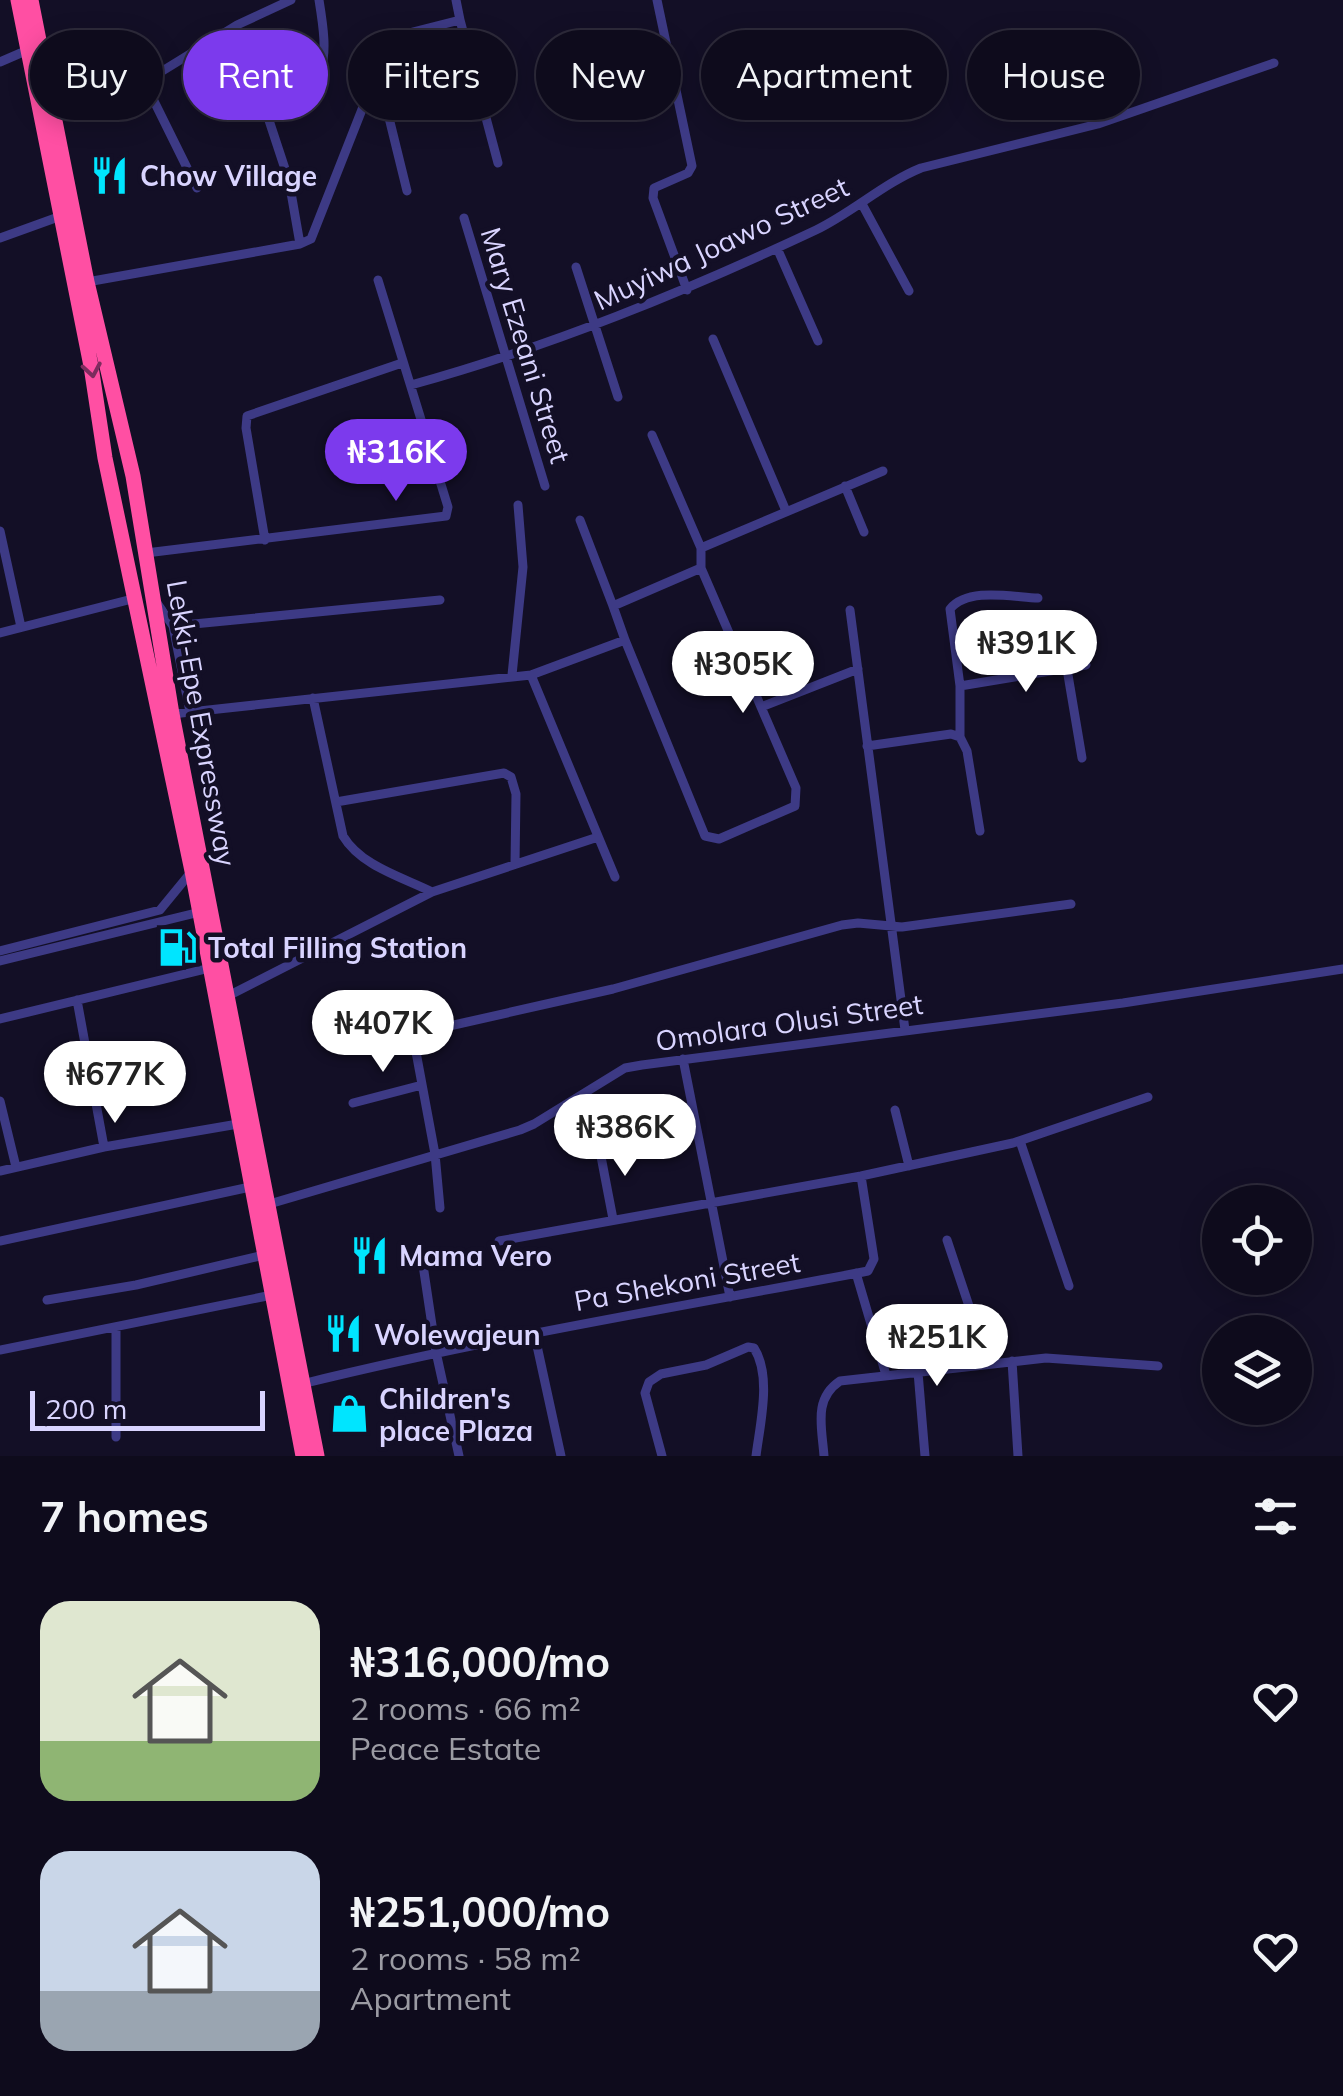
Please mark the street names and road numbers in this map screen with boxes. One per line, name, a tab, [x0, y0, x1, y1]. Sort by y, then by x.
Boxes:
street label: Muyiwa Joawo Street	[588, 169, 854, 317]
street label: Mary Ezeani Street	[474, 223, 579, 467]
street label: Lekki-Epe Expressway	[160, 577, 244, 869]
street label: Omolara Olusi Street	[653, 986, 925, 1058]
street label: Pa Shekoni Street	[571, 1244, 803, 1318]

